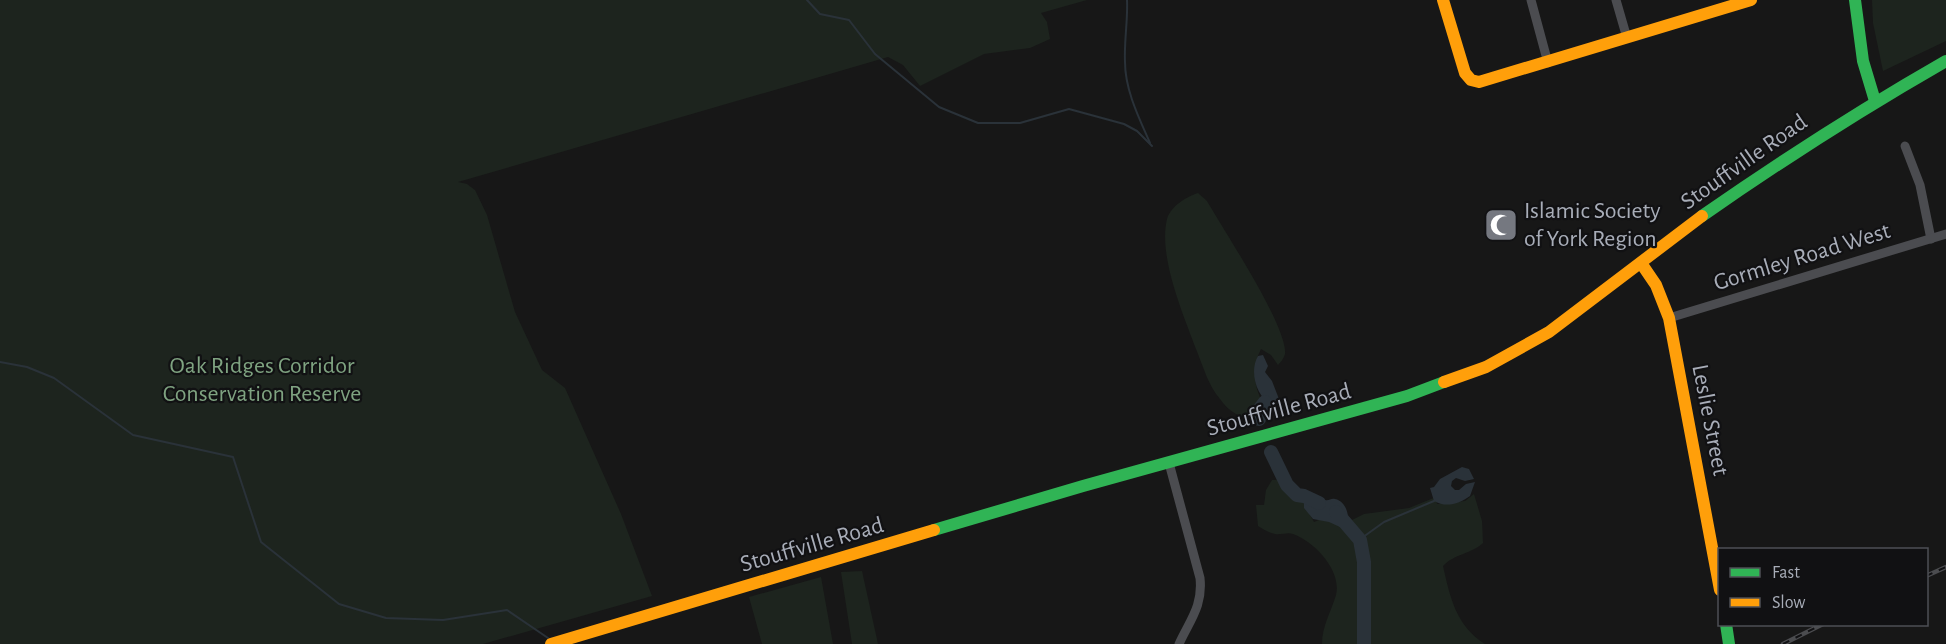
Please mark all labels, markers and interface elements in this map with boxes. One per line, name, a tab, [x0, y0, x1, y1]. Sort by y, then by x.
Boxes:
street label: Stouffville Road	[1677, 110, 1811, 214]
place label: Islamic Society of York Region	[1524, 199, 1660, 251]
mosque icon: Islamic Society of York Region	[1483, 207, 1519, 243]
street label: Gormley Road West	[1711, 219, 1893, 295]
park label: Oak Ridges Corridor Conservation Reserve	[163, 354, 361, 406]
street label: Leslie Street	[1687, 362, 1733, 478]
street label: Stouffville Road	[1204, 379, 1354, 441]
street label: Stouffville Road	[738, 513, 886, 577]
legend	[1718, 548, 1928, 626]
text: Fast	[1772, 564, 1800, 582]
text: Slow	[1772, 594, 1805, 612]

